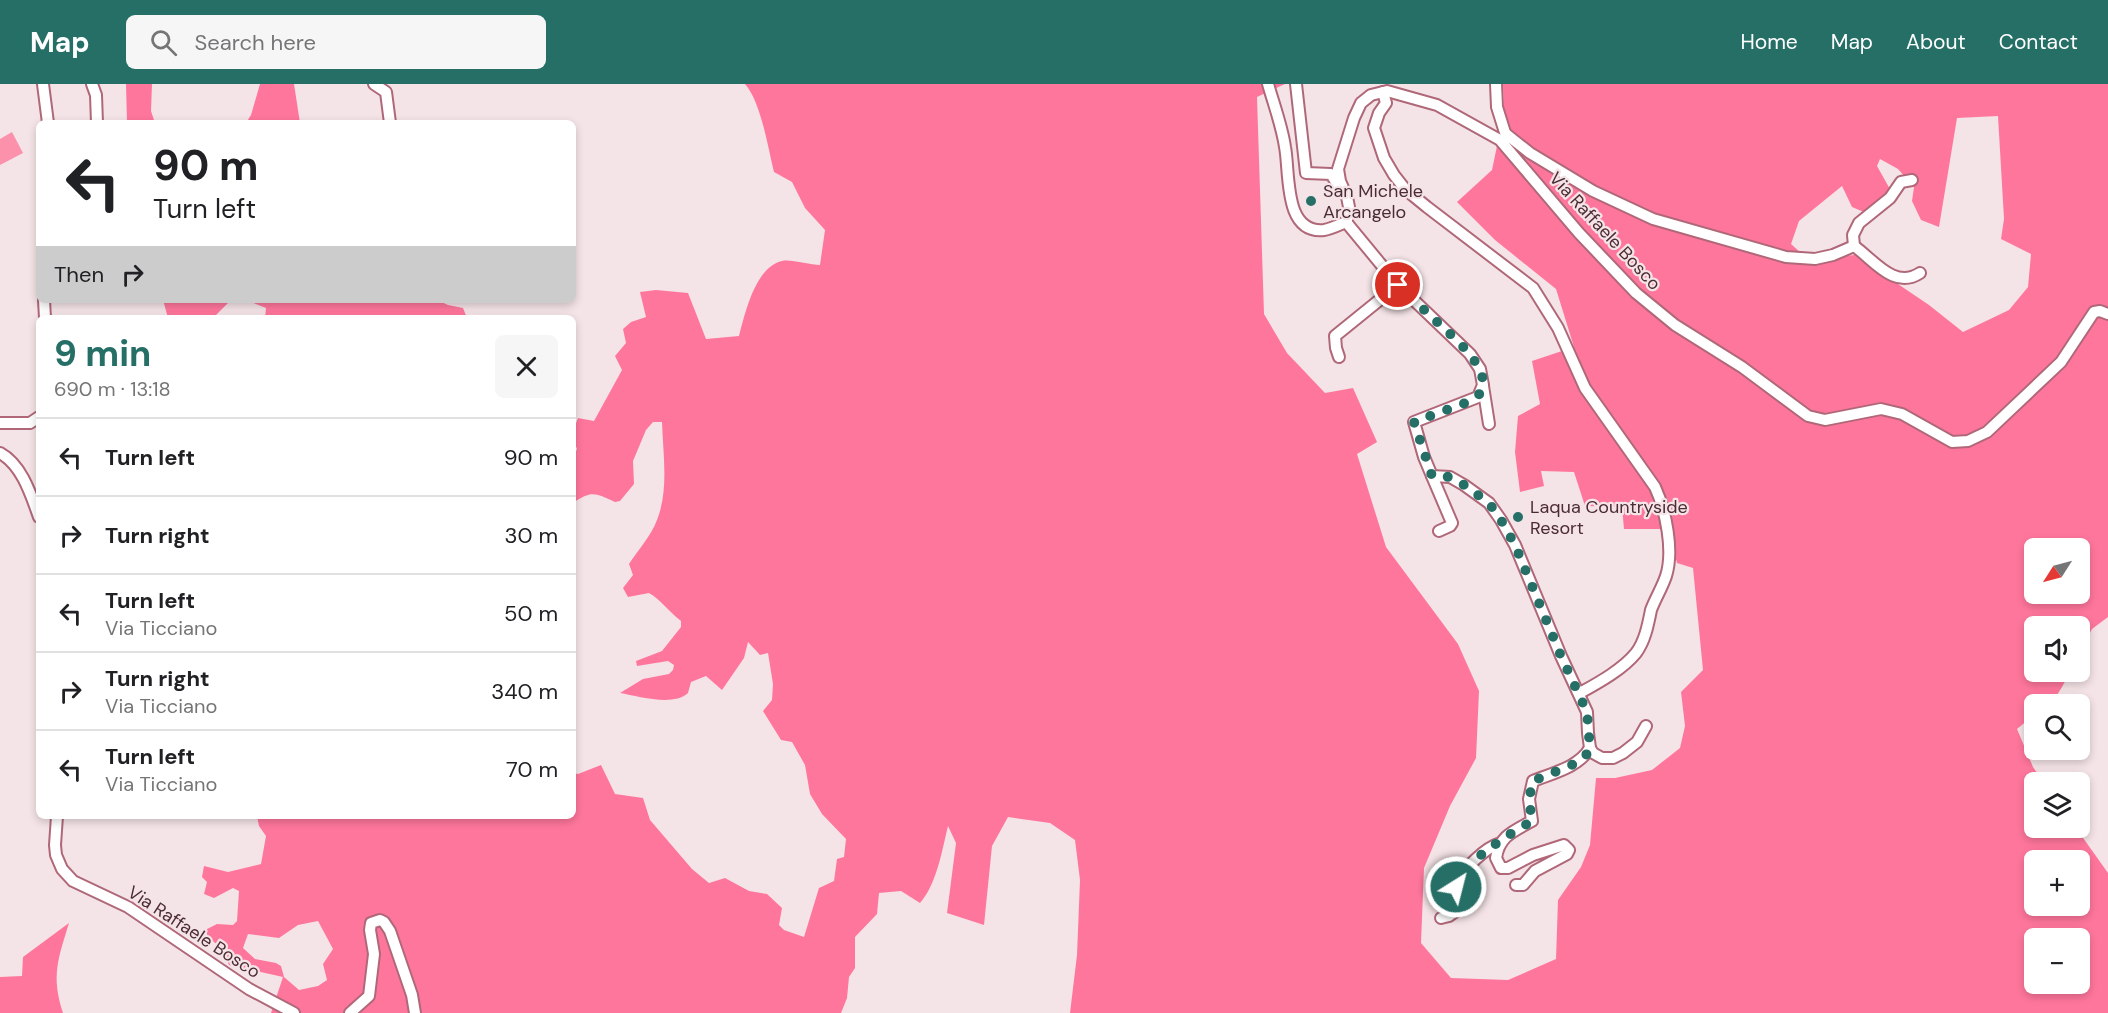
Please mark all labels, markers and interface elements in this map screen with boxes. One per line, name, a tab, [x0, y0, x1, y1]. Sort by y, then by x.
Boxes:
search box	[126, 15, 546, 69]
text: Map	[30, 24, 90, 61]
icon: search	[147, 26, 180, 59]
text: Search here	[195, 28, 316, 57]
text: Home	[1740, 28, 1798, 56]
text: Map	[1831, 28, 1873, 56]
text: About	[1906, 28, 1966, 56]
text: Contact	[1999, 28, 2078, 56]
text: 90 m	[153, 138, 259, 193]
icon: left	[54, 144, 132, 222]
street label: Via Raffaele Bosco	[1544, 167, 1666, 295]
place label: San Michele Arcangelo	[1323, 179, 1423, 224]
text: Turn left	[153, 191, 256, 226]
marker: San Michele Arcangelo	[1304, 194, 1318, 208]
icon: right	[116, 258, 149, 291]
pin	[1372, 259, 1423, 310]
text: Then	[54, 260, 104, 289]
icon: arrive	[1381, 268, 1414, 301]
text: 9 min	[54, 330, 151, 377]
button: close	[495, 335, 558, 398]
text: 690 m · 13:18	[54, 376, 171, 402]
icon: left	[54, 441, 87, 474]
text: Turn left	[105, 443, 195, 472]
text: 90 m	[504, 443, 558, 472]
place label: Laqua Countryside Resort	[1530, 495, 1688, 540]
marker: Laqua Countryside Resort	[1511, 510, 1525, 524]
icon: right	[54, 519, 87, 552]
text: Turn right	[105, 521, 210, 550]
text: 30 m	[504, 521, 558, 550]
north arrow	[2024, 538, 2090, 604]
map controls	[2024, 538, 2090, 994]
text: Turn left	[105, 586, 195, 615]
icon: left	[54, 597, 87, 630]
text: 50 m	[504, 599, 558, 628]
text: Via Ticciano	[105, 615, 217, 641]
button: sound	[2024, 616, 2090, 682]
text: Turn right	[105, 664, 210, 693]
icon: right	[54, 675, 87, 708]
text: 340 m	[491, 677, 558, 706]
text: Via Ticciano	[105, 693, 217, 719]
button: search	[2024, 694, 2090, 760]
text: Turn left	[105, 742, 195, 771]
icon: left	[54, 753, 87, 786]
text: 70 m	[506, 755, 558, 784]
text: Via Ticciano	[105, 771, 217, 797]
button: layers	[2024, 772, 2090, 838]
button: +	[2024, 850, 2090, 916]
position arrow	[1424, 855, 1488, 919]
street label: Via Raffaele Bosco	[123, 880, 265, 984]
button: −	[2024, 928, 2090, 994]

